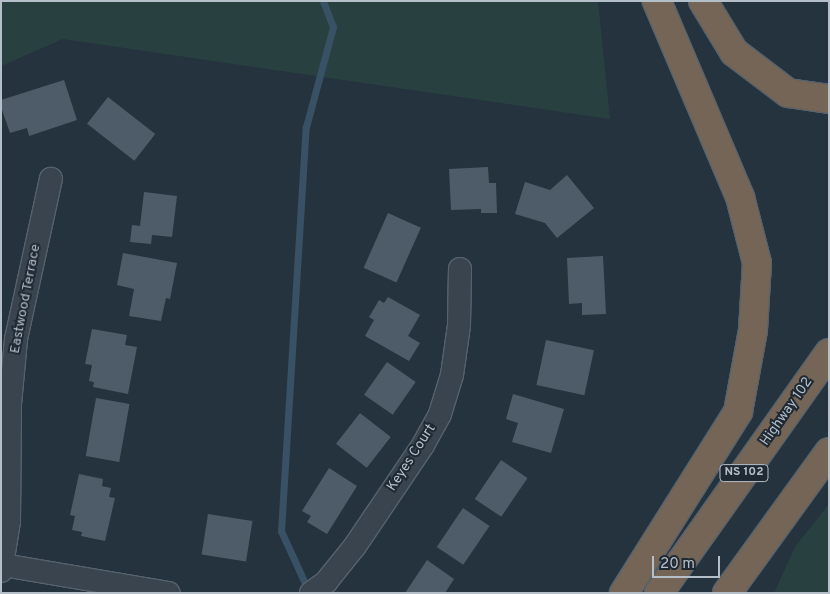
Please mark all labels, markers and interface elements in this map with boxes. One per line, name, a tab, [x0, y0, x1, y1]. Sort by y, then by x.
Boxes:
street label: Eastwood Terrace	[7, 243, 45, 355]
street label: Highway 102	[757, 375, 817, 449]
street label: Keyes Court	[384, 421, 440, 495]
road number: NS 102	[719, 463, 769, 482]
scale bar	[655, 546, 722, 578]
text: 20 m	[660, 555, 695, 574]

